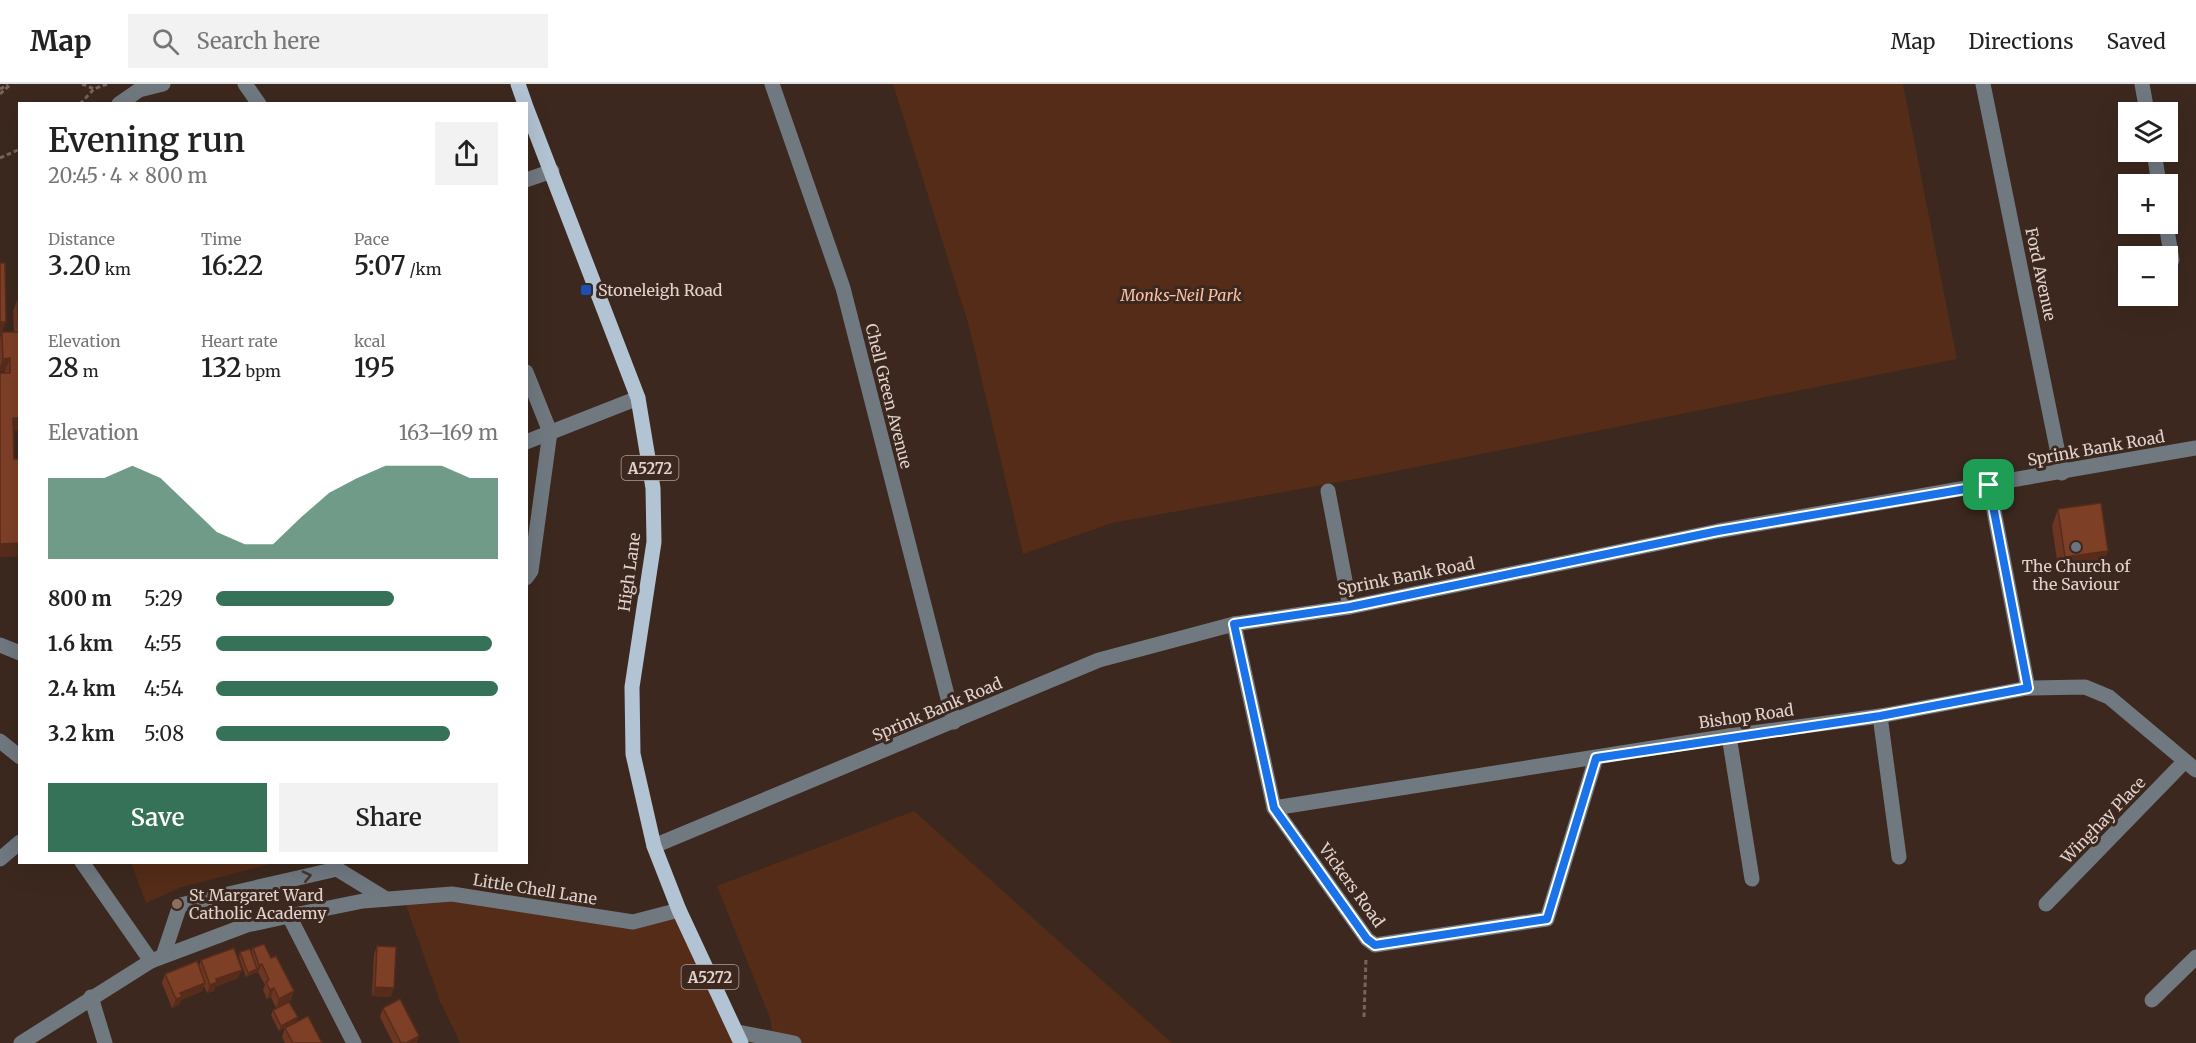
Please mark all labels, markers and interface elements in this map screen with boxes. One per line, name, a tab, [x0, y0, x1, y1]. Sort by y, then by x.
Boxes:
search box	[128, 14, 548, 68]
text: Map	[30, 23, 92, 59]
icon: search	[149, 25, 182, 58]
text: Search here	[197, 27, 320, 55]
text: Map	[1891, 28, 1935, 55]
text: Directions	[1968, 28, 2073, 55]
text: Saved	[2106, 28, 2166, 55]
map controls	[2118, 102, 2178, 306]
button: layers	[2118, 102, 2178, 162]
text: Evening run	[48, 120, 245, 161]
button: share	[435, 122, 498, 185]
text: 20:45 · 4 × 800 m	[48, 163, 207, 188]
button: +	[2118, 174, 2178, 234]
street label: Ford Avenue	[2021, 226, 2061, 322]
text: Distance	[48, 229, 115, 249]
text: Time	[201, 229, 242, 249]
text: Pace	[354, 229, 389, 249]
button: −	[2118, 246, 2178, 306]
text: 3.20	[48, 249, 101, 282]
text: 16:22	[201, 249, 263, 282]
text: 5:07	[354, 249, 406, 282]
text: km	[101, 259, 131, 279]
text: /km	[406, 259, 442, 279]
place label: Stoneleigh Road	[598, 280, 723, 300]
marker: Stoneleigh Road	[579, 283, 593, 297]
park label: Monks-Neil Park	[1120, 285, 1242, 305]
street label: Chell Green Avenue	[861, 321, 917, 471]
text: Elevation	[48, 331, 121, 351]
text: Heart rate	[201, 331, 278, 351]
text: kcal	[354, 331, 385, 351]
text: 28	[48, 351, 79, 384]
text: 132	[201, 351, 242, 384]
text: 195	[354, 351, 395, 384]
text: m	[79, 361, 99, 381]
text: bpm	[242, 361, 281, 381]
text: Elevation	[48, 420, 139, 445]
text: 163–169 m	[399, 420, 498, 445]
street label: Sprink Bank Road	[2026, 426, 2167, 470]
road number: A5272	[622, 456, 678, 480]
pin	[1963, 459, 2014, 510]
icon: arrive	[1972, 468, 2005, 501]
street label: High Lane	[614, 531, 644, 613]
marker: The Church of the Saviour	[2069, 540, 2083, 554]
street label: Sprink Bank Road	[1336, 553, 1477, 599]
place label: The Church of the Saviour	[2022, 556, 2131, 594]
text: 800 m	[48, 586, 112, 611]
text: 5:29	[144, 586, 183, 611]
text: 1.6 km	[48, 631, 113, 656]
text: 4:55	[144, 631, 182, 656]
street label: Sprink Bank Road	[869, 672, 1005, 745]
text: 2.4 km	[48, 676, 116, 701]
text: 4:54	[144, 676, 183, 701]
street label: Bishop Road	[1697, 699, 1795, 733]
text: 3.2 km	[48, 721, 115, 746]
text: 5:08	[144, 721, 184, 746]
street label: Winghay Place	[2056, 772, 2149, 868]
button: Save	[48, 783, 267, 852]
button: Share	[279, 783, 498, 852]
street label: Vickers Road	[1314, 838, 1389, 931]
street label: Little Chell Lane	[471, 869, 599, 909]
one-way arrow	[302, 870, 312, 883]
place label: St Margaret Ward Catholic Academy	[189, 885, 327, 923]
marker: St Margaret Ward Catholic Academy	[170, 897, 184, 911]
road number: A5272	[682, 965, 738, 989]

